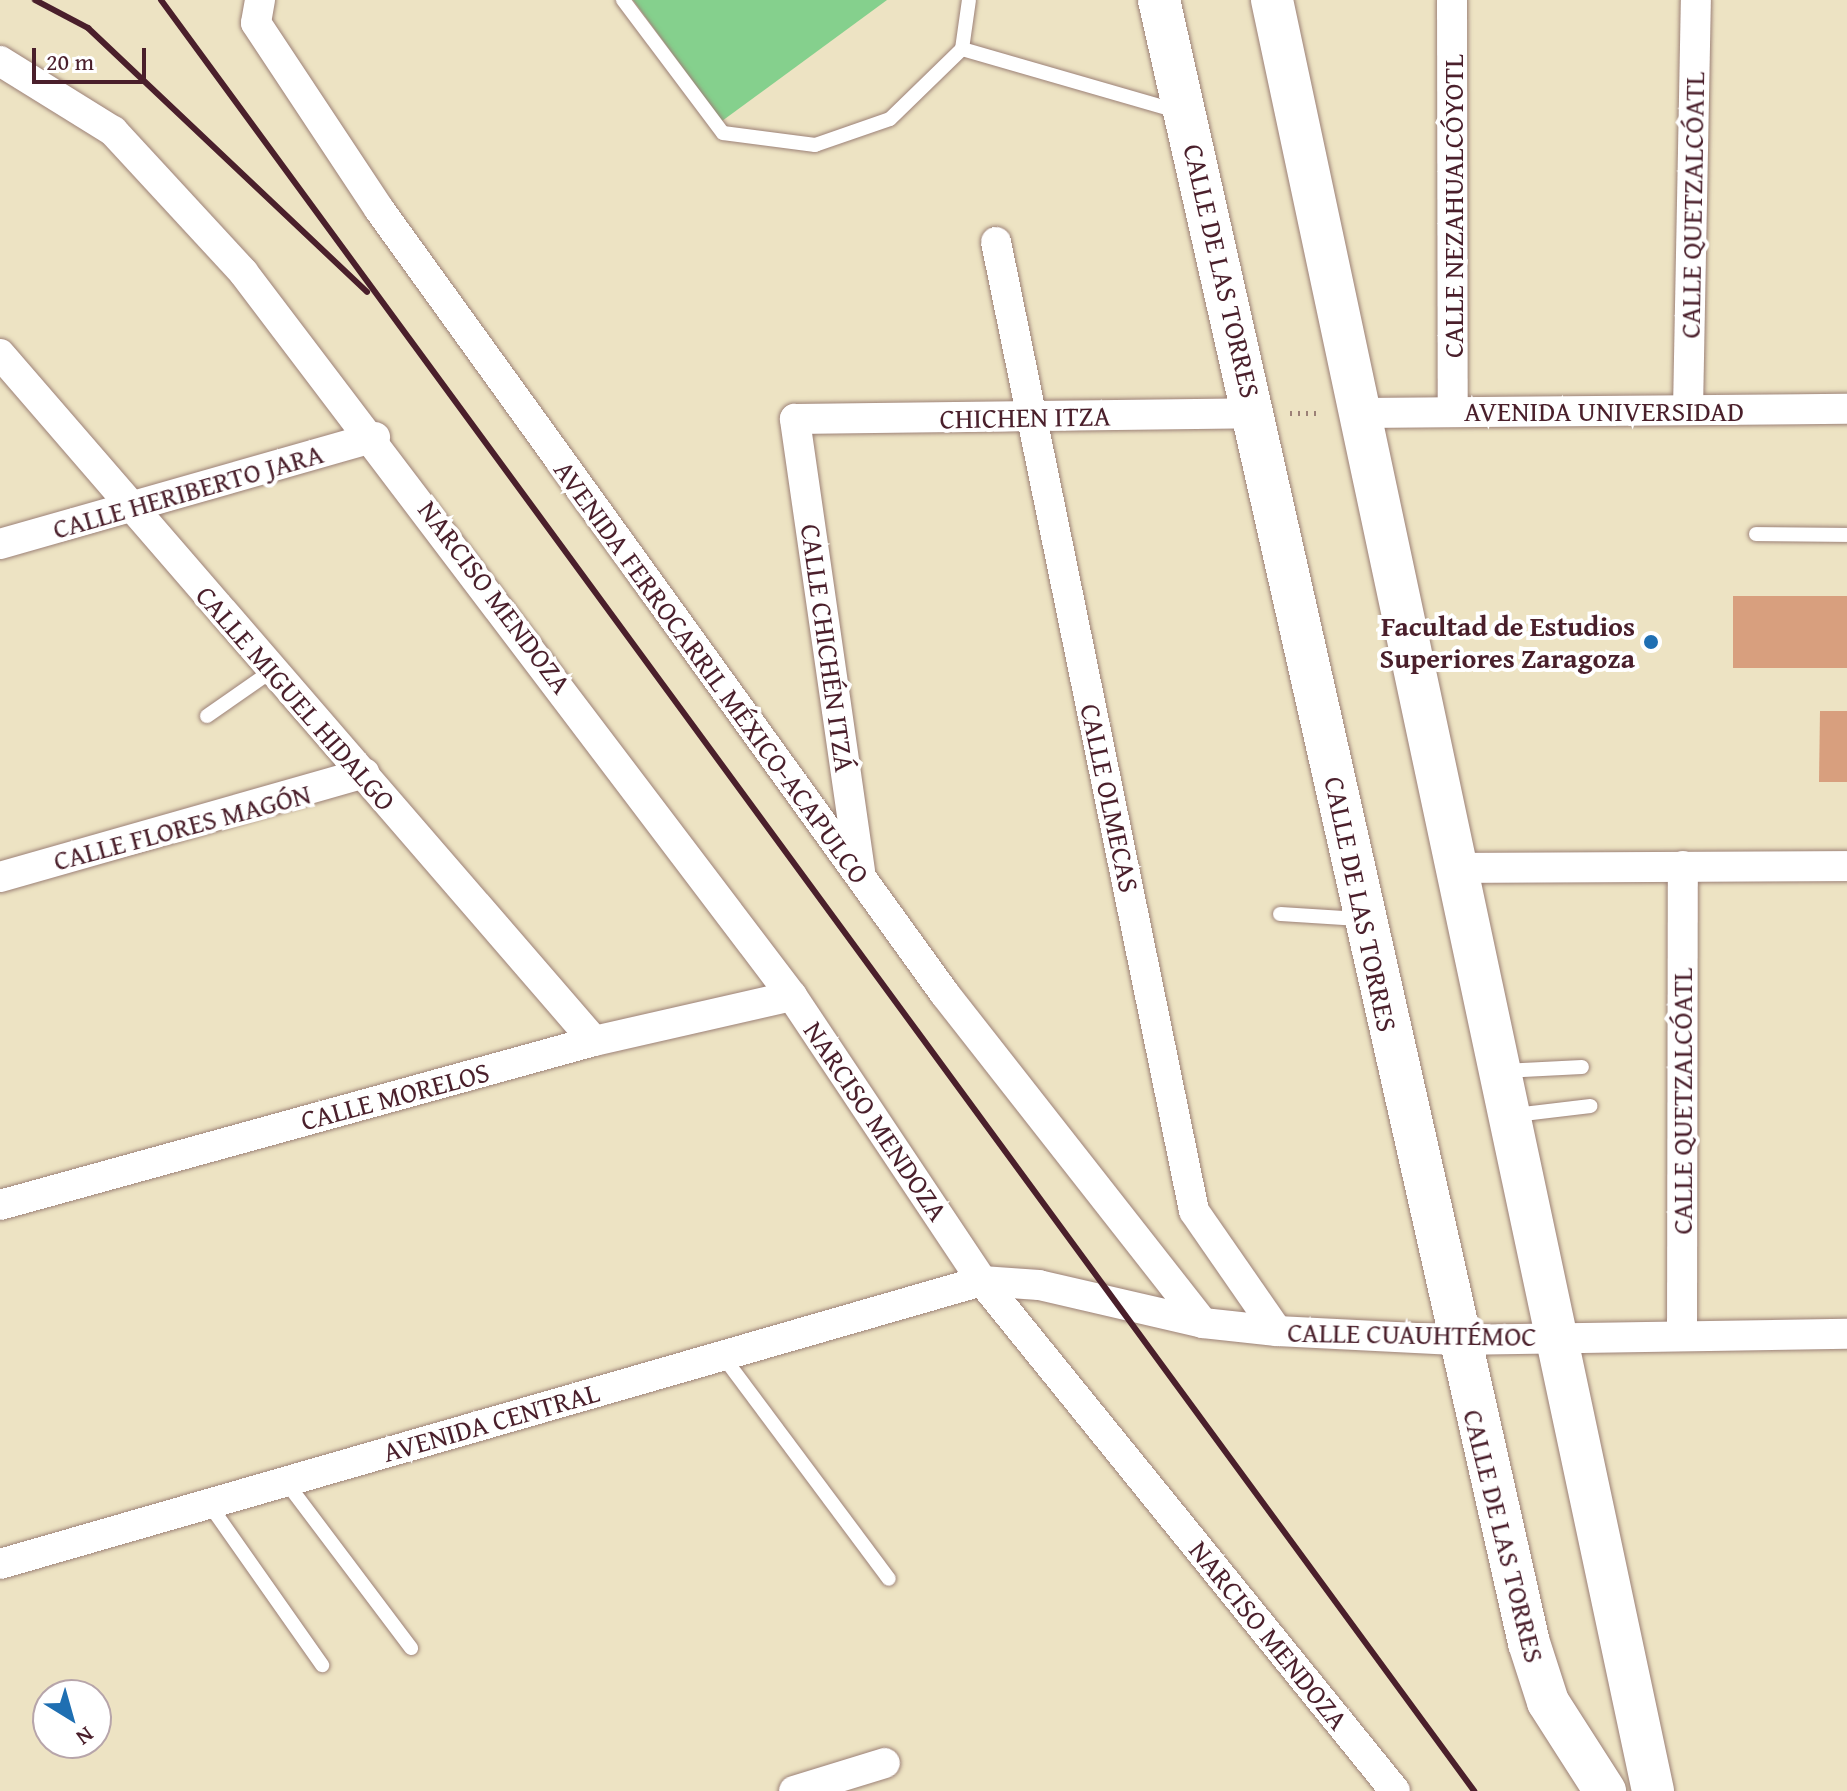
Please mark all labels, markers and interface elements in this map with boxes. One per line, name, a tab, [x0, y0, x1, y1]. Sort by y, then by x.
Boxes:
scale bar	[36, 32, 150, 82]
text: 20 m	[46, 44, 94, 79]
street label: CALLE NEZAHUALCÓYOTL	[1436, 54, 1470, 358]
street label: CALLE QUETZALCÓATL	[1673, 71, 1711, 339]
street label: CALLE DE LAS TORRES	[1176, 141, 1268, 401]
street label: AVENIDA UNIVERSIDAD	[1464, 394, 1744, 428]
street label: CHICHEN ITZA	[939, 399, 1111, 435]
street label: CALLE HERIBERTO JARA	[49, 436, 327, 546]
street label: AVENIDA FERROCARRIL MÉXICO-ACAPULCO	[547, 454, 877, 890]
street label: NARCISO MENDOZA	[411, 494, 579, 700]
street label: CALLE CHICHÉN ITZÁ	[794, 522, 862, 774]
street label: CALLE MIGUEL HIDALGO	[189, 579, 403, 817]
place label: Facultad de Estudios Superiores Zaragoza	[1380, 609, 1635, 675]
marker: Facultad de Estudios Superiores Zaragoza	[1642, 633, 1660, 651]
street label: CALLE OLMECAS	[1074, 701, 1146, 895]
street label: CALLE DE LAS TORRES	[1318, 774, 1404, 1034]
street label: CALLE FLORES MAGÓN	[50, 777, 314, 877]
street label: CALLE QUETZALCÓATL	[1665, 968, 1699, 1234]
street label: NARCISO MENDOZA	[797, 1015, 955, 1227]
street label: CALLE MORELOS	[297, 1055, 493, 1137]
street label: CALLE CUAUHTÉMOC	[1287, 1315, 1537, 1353]
street label: AVENIDA CENTRAL	[379, 1375, 603, 1469]
street label: CALLE DE LAS TORRES	[1456, 1406, 1552, 1666]
street label: NARCISO MENDOZA	[1183, 1534, 1355, 1736]
north arrow	[32, 1679, 112, 1759]
text: N	[70, 1719, 101, 1754]

